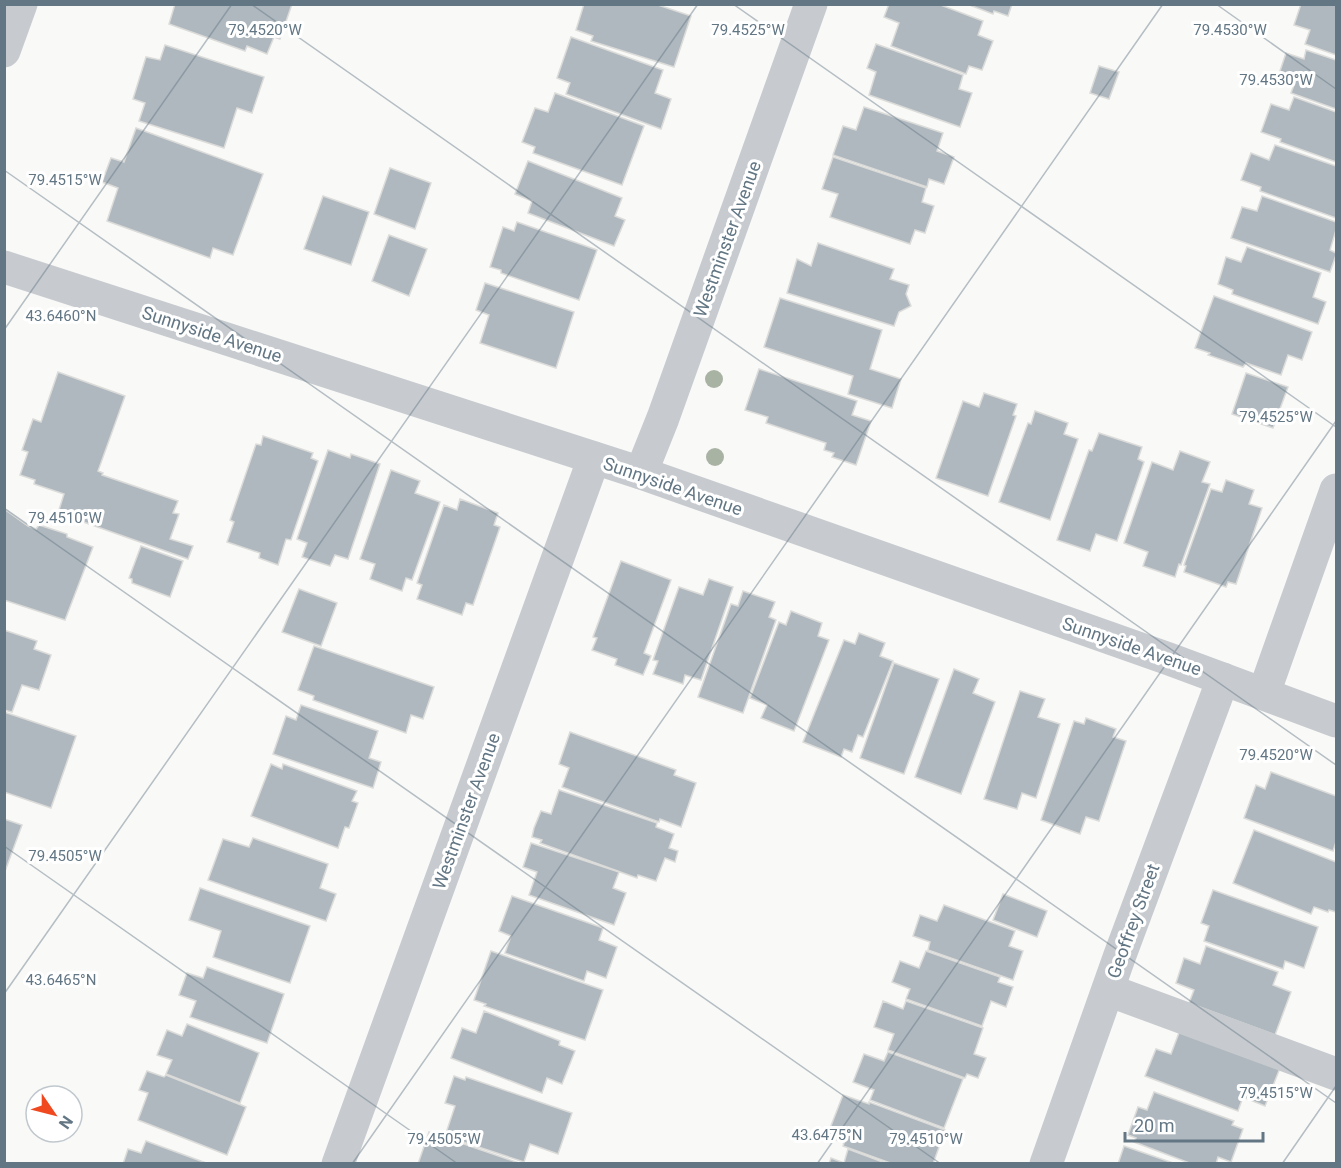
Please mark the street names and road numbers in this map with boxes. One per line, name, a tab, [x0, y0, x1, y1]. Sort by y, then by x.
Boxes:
street label: Westminster Avenue	[689, 158, 765, 320]
street label: Sunnyside Avenue	[139, 302, 285, 366]
street label: Sunnyside Avenue	[601, 452, 745, 520]
street label: Sunnyside Avenue	[1060, 612, 1204, 680]
street label: Westminster Avenue	[428, 730, 504, 892]
street label: Geoffrey Street	[1103, 861, 1163, 981]

